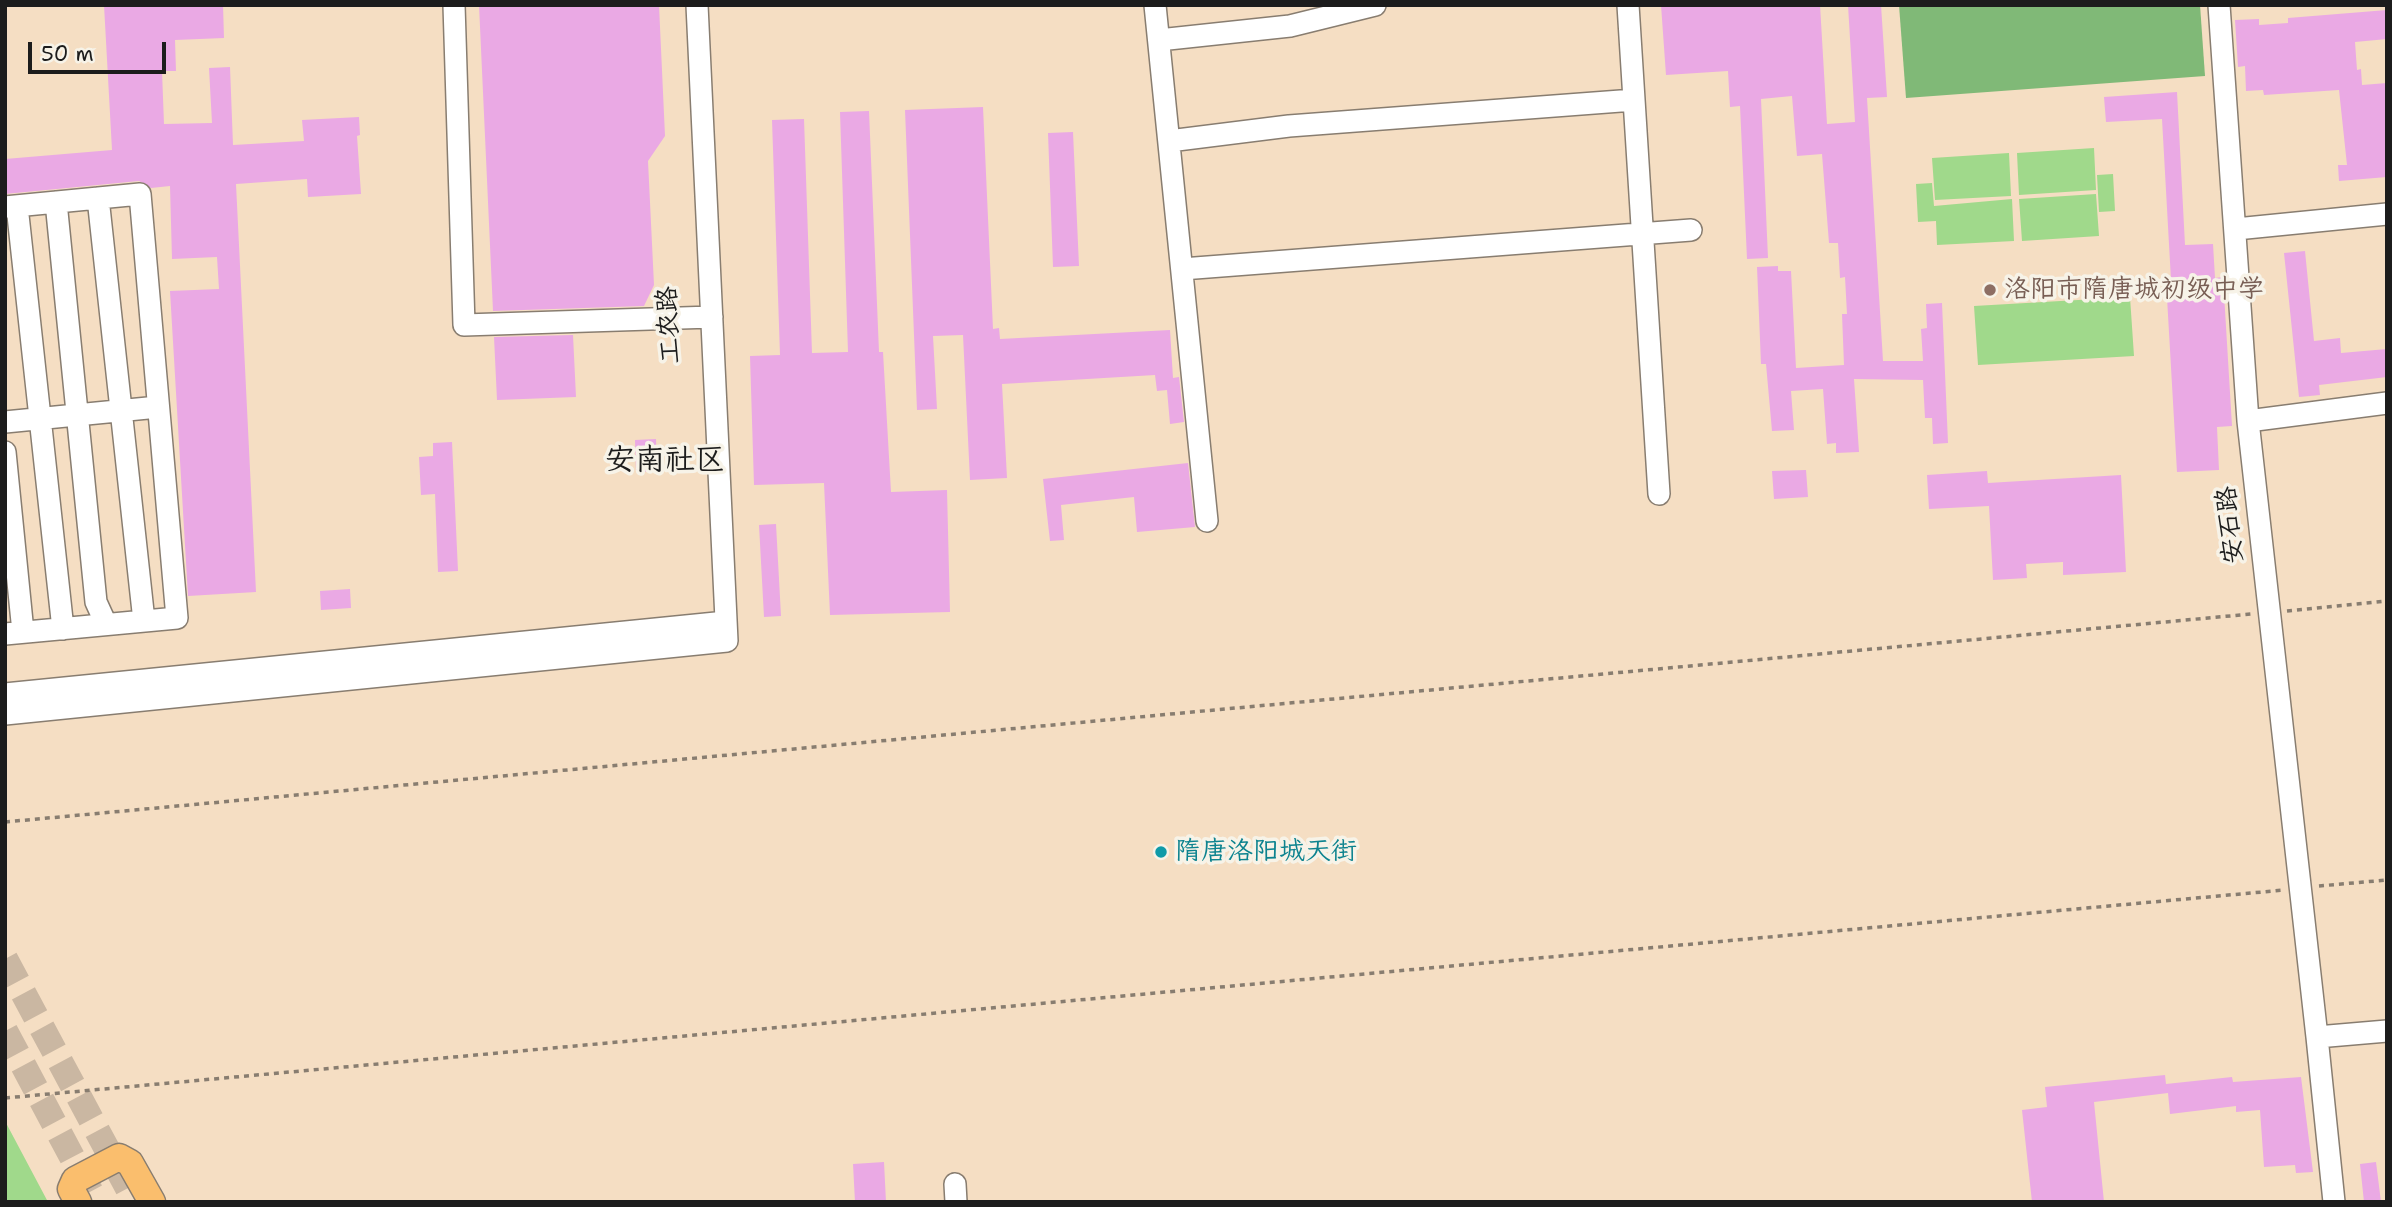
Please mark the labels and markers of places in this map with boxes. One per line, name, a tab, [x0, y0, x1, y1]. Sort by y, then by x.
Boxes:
place label: 洛阳市隋唐城初级中学	[2004, 274, 2264, 306]
marker: 洛阳市隋唐城初级中学	[1982, 282, 1998, 298]
place label: 隋唐洛阳城天街	[1175, 836, 1357, 868]
marker: 隋唐洛阳城天街	[1153, 844, 1169, 860]

